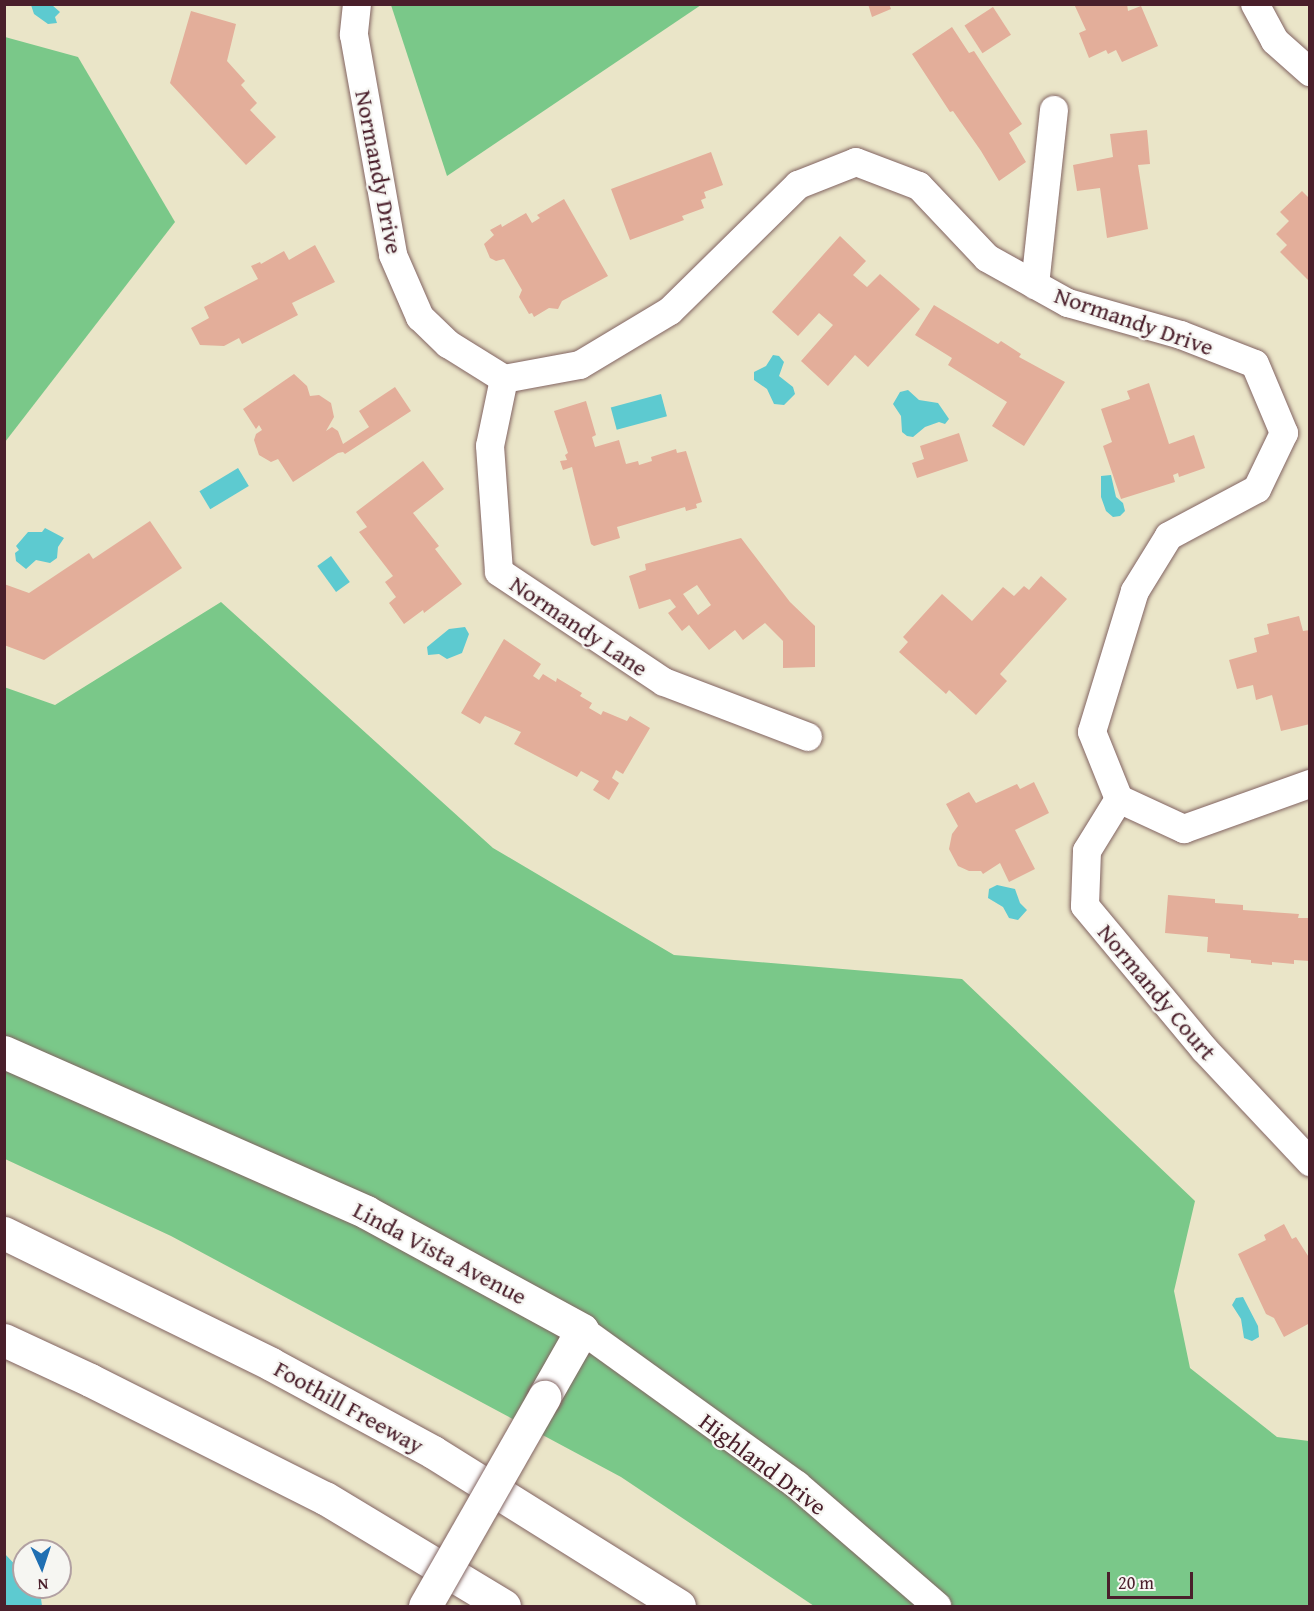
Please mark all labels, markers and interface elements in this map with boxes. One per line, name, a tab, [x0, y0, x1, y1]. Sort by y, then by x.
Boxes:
street label: Normandy Drive	[349, 88, 409, 256]
street label: Normandy Drive	[1051, 280, 1217, 362]
street label: Normandy Lane	[505, 569, 653, 683]
street label: Normandy Court	[1092, 918, 1222, 1066]
street label: Linda Vista Avenue	[348, 1195, 532, 1311]
street label: Foothill Freeway	[269, 1354, 429, 1460]
street label: Highland Drive	[694, 1407, 832, 1521]
north arrow	[12, 1539, 72, 1599]
scale bar	[1110, 1560, 1196, 1598]
text: 20 m	[1118, 1569, 1154, 1596]
text: N	[37, 1573, 49, 1597]

